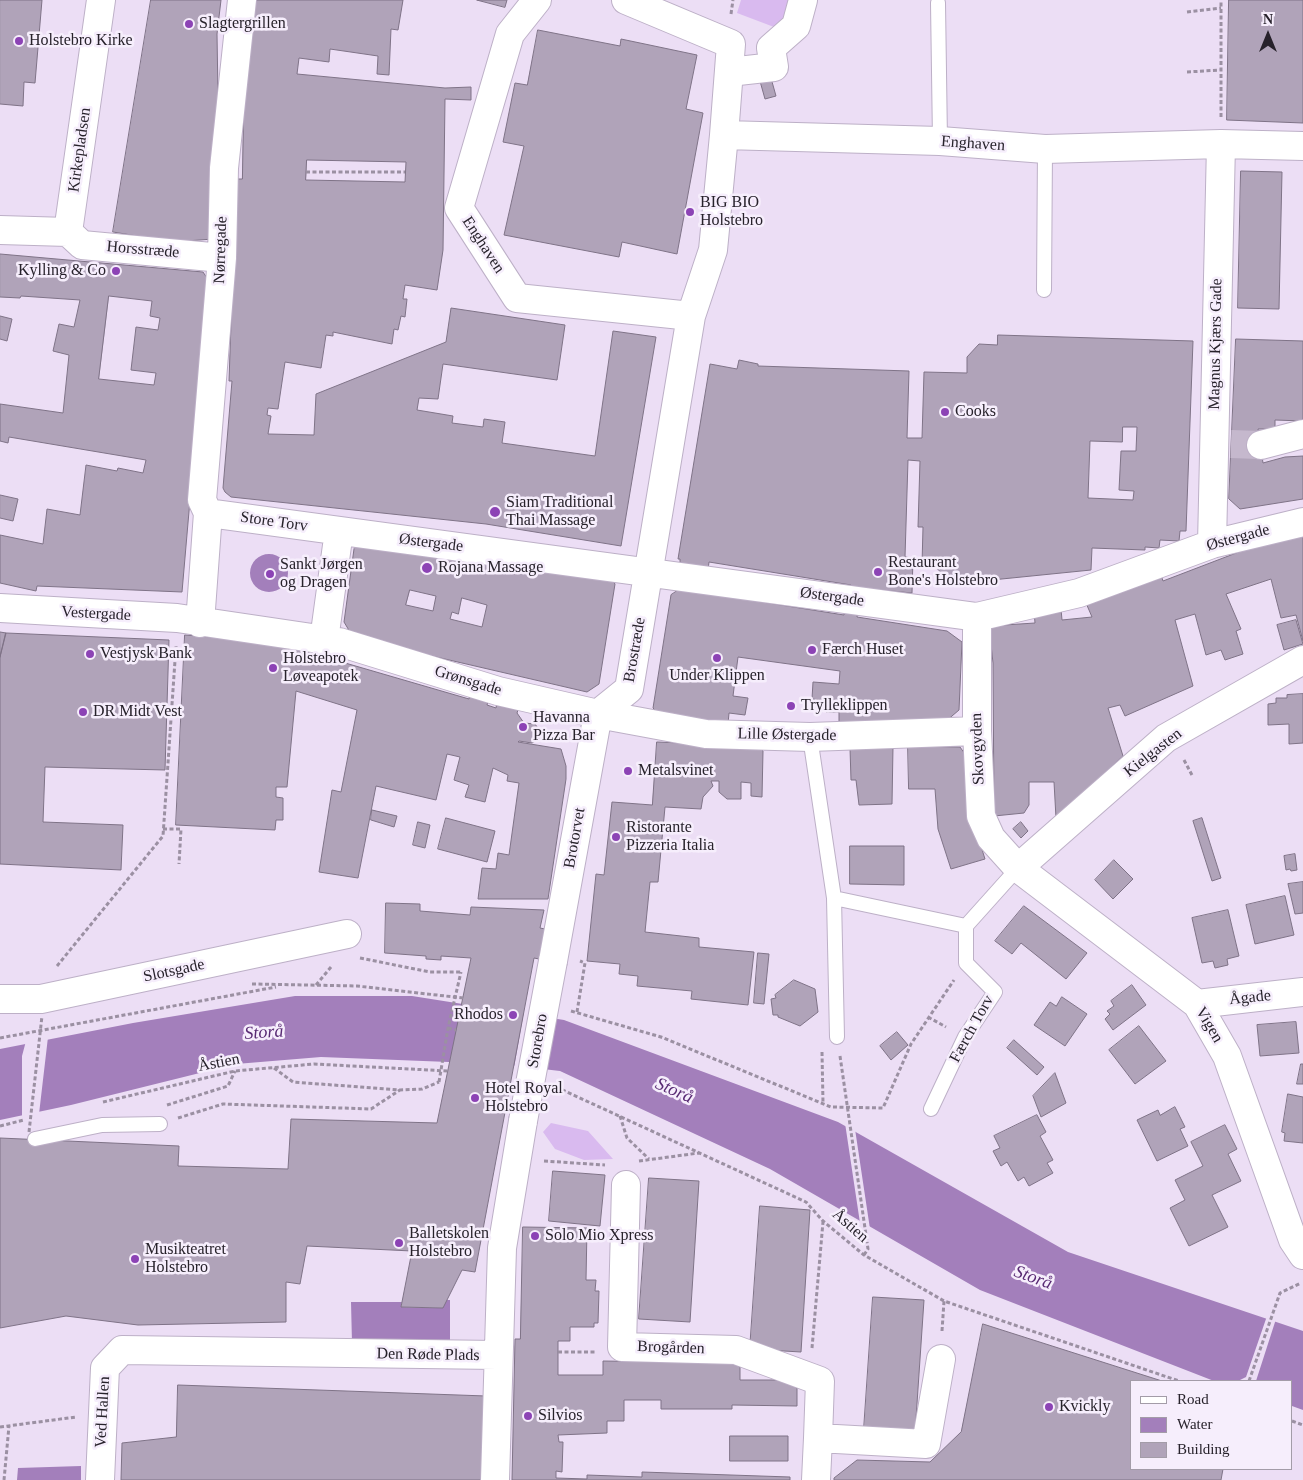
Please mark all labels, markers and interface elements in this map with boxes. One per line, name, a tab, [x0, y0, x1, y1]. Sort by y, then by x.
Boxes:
north arrow	[1243, 10, 1293, 60]
text: N	[1263, 12, 1273, 27]
place label: Slagtergrillen	[199, 14, 286, 34]
marker: Slagtergrillen	[183, 18, 195, 30]
place label: Holstebro Kirke	[29, 31, 133, 51]
marker: Holstebro Kirke	[13, 35, 25, 47]
street label: Kirkepladsen	[65, 106, 95, 194]
street label: Enghaven	[940, 132, 1006, 156]
place label: BIG BIO Holstebro	[700, 193, 763, 231]
marker: BIG BIO Holstebro	[684, 206, 696, 218]
street label: Enghaven	[458, 213, 508, 277]
street label: Nørregade	[210, 216, 232, 284]
street label: Horsstræde	[106, 237, 180, 263]
place label: Kylling & Co	[18, 261, 106, 281]
marker: Kylling & Co	[110, 265, 122, 277]
street label: Magnus Kjærs Gade	[1205, 278, 1227, 410]
place label: Cooks	[955, 402, 996, 422]
marker: Cooks	[939, 406, 951, 418]
place label: Siam Traditional Thai Massage	[506, 493, 613, 531]
marker: Siam Traditional Thai Massage	[488, 505, 502, 519]
street label: Store Torv	[239, 508, 309, 536]
street label: Østergade	[1204, 520, 1272, 556]
street label: Østergade	[398, 530, 464, 556]
place label: Restaurant Bone's Holstebro	[888, 553, 998, 591]
place label: Sankt Jørgen og Dragen	[280, 555, 363, 593]
place label: Rojana Massage	[438, 558, 543, 578]
marker: Rojana Massage	[420, 561, 434, 575]
marker: Restaurant Bone's Holstebro	[872, 566, 884, 578]
marker: Sankt Jørgen og Dragen	[264, 568, 276, 580]
street label: Østergade	[799, 583, 865, 611]
street label: Vestergade	[61, 603, 131, 625]
street label: Brostræde	[620, 616, 650, 684]
place label: Færch Huset	[822, 640, 903, 660]
place label: Vestjysk Bank	[100, 644, 192, 664]
marker: Færch Huset	[806, 644, 818, 656]
marker: Vestjysk Bank	[84, 648, 96, 660]
place label: Holstebro Løveapotek	[283, 649, 359, 687]
marker: Under Klippen	[711, 652, 723, 664]
marker: Holstebro Løveapotek	[267, 662, 279, 674]
street label: Grønsgade	[432, 662, 504, 700]
place label: Under Klippen	[669, 666, 765, 686]
place label: Trylleklippen	[801, 696, 888, 716]
marker: Trylleklippen	[785, 700, 797, 712]
place label: DR Midt Vest	[93, 702, 182, 722]
marker: DR Midt Vest	[77, 706, 89, 718]
place label: Havanna Pizza Bar	[533, 708, 595, 746]
street label: Skovgyden	[967, 713, 989, 785]
marker: Havanna Pizza Bar	[517, 721, 529, 733]
street label: Kielgasten	[1120, 724, 1186, 782]
street label: Lille Østergade	[737, 725, 837, 745]
place label: Metalsvinet	[638, 761, 714, 781]
marker: Metalsvinet	[622, 765, 634, 777]
street label: Brotorvet	[560, 806, 590, 870]
place label: Ristorante Pizzeria Italia	[626, 818, 714, 856]
marker: Ristorante Pizzeria Italia	[610, 831, 622, 843]
street label: Slotsgade	[142, 955, 206, 987]
street label: Ågade	[1228, 986, 1272, 1010]
street label: Færch Torv	[946, 992, 998, 1066]
street label: Vigen	[1191, 1004, 1227, 1046]
place label: Rhodos	[454, 1005, 503, 1025]
marker: Rhodos	[507, 1009, 519, 1021]
street label: Storebro	[524, 1012, 552, 1070]
water label: Storå	[244, 1021, 284, 1045]
street label: Åstien	[197, 1050, 241, 1076]
water label: Storå	[652, 1073, 696, 1109]
place label: Hotel Royal Holstebro	[485, 1079, 563, 1117]
marker: Hotel Royal Holstebro	[469, 1092, 481, 1104]
street label: Åstien	[828, 1205, 872, 1247]
place label: Balletskolen Holstebro	[409, 1224, 489, 1262]
place label: Solo Mio Xpress	[545, 1226, 653, 1246]
marker: Solo Mio Xpress	[529, 1230, 541, 1242]
marker: Balletskolen Holstebro	[393, 1237, 405, 1249]
place label: Musikteatret Holstebro	[145, 1240, 226, 1278]
marker: Musikteatret Holstebro	[129, 1253, 141, 1265]
water label: Storå	[1011, 1261, 1055, 1295]
street label: Brogården	[637, 1337, 705, 1359]
street label: Den Røde Plads	[376, 1345, 480, 1365]
street label: Ved Hallen	[92, 1376, 114, 1448]
legend	[1130, 1380, 1293, 1470]
text: Road	[1177, 1391, 1209, 1407]
place label: Kvickly	[1059, 1397, 1111, 1417]
marker: Kvickly	[1043, 1401, 1055, 1413]
place label: Silvios	[538, 1406, 582, 1426]
marker: Silvios	[522, 1410, 534, 1422]
text: Water	[1177, 1416, 1212, 1432]
text: Building	[1177, 1441, 1230, 1457]

